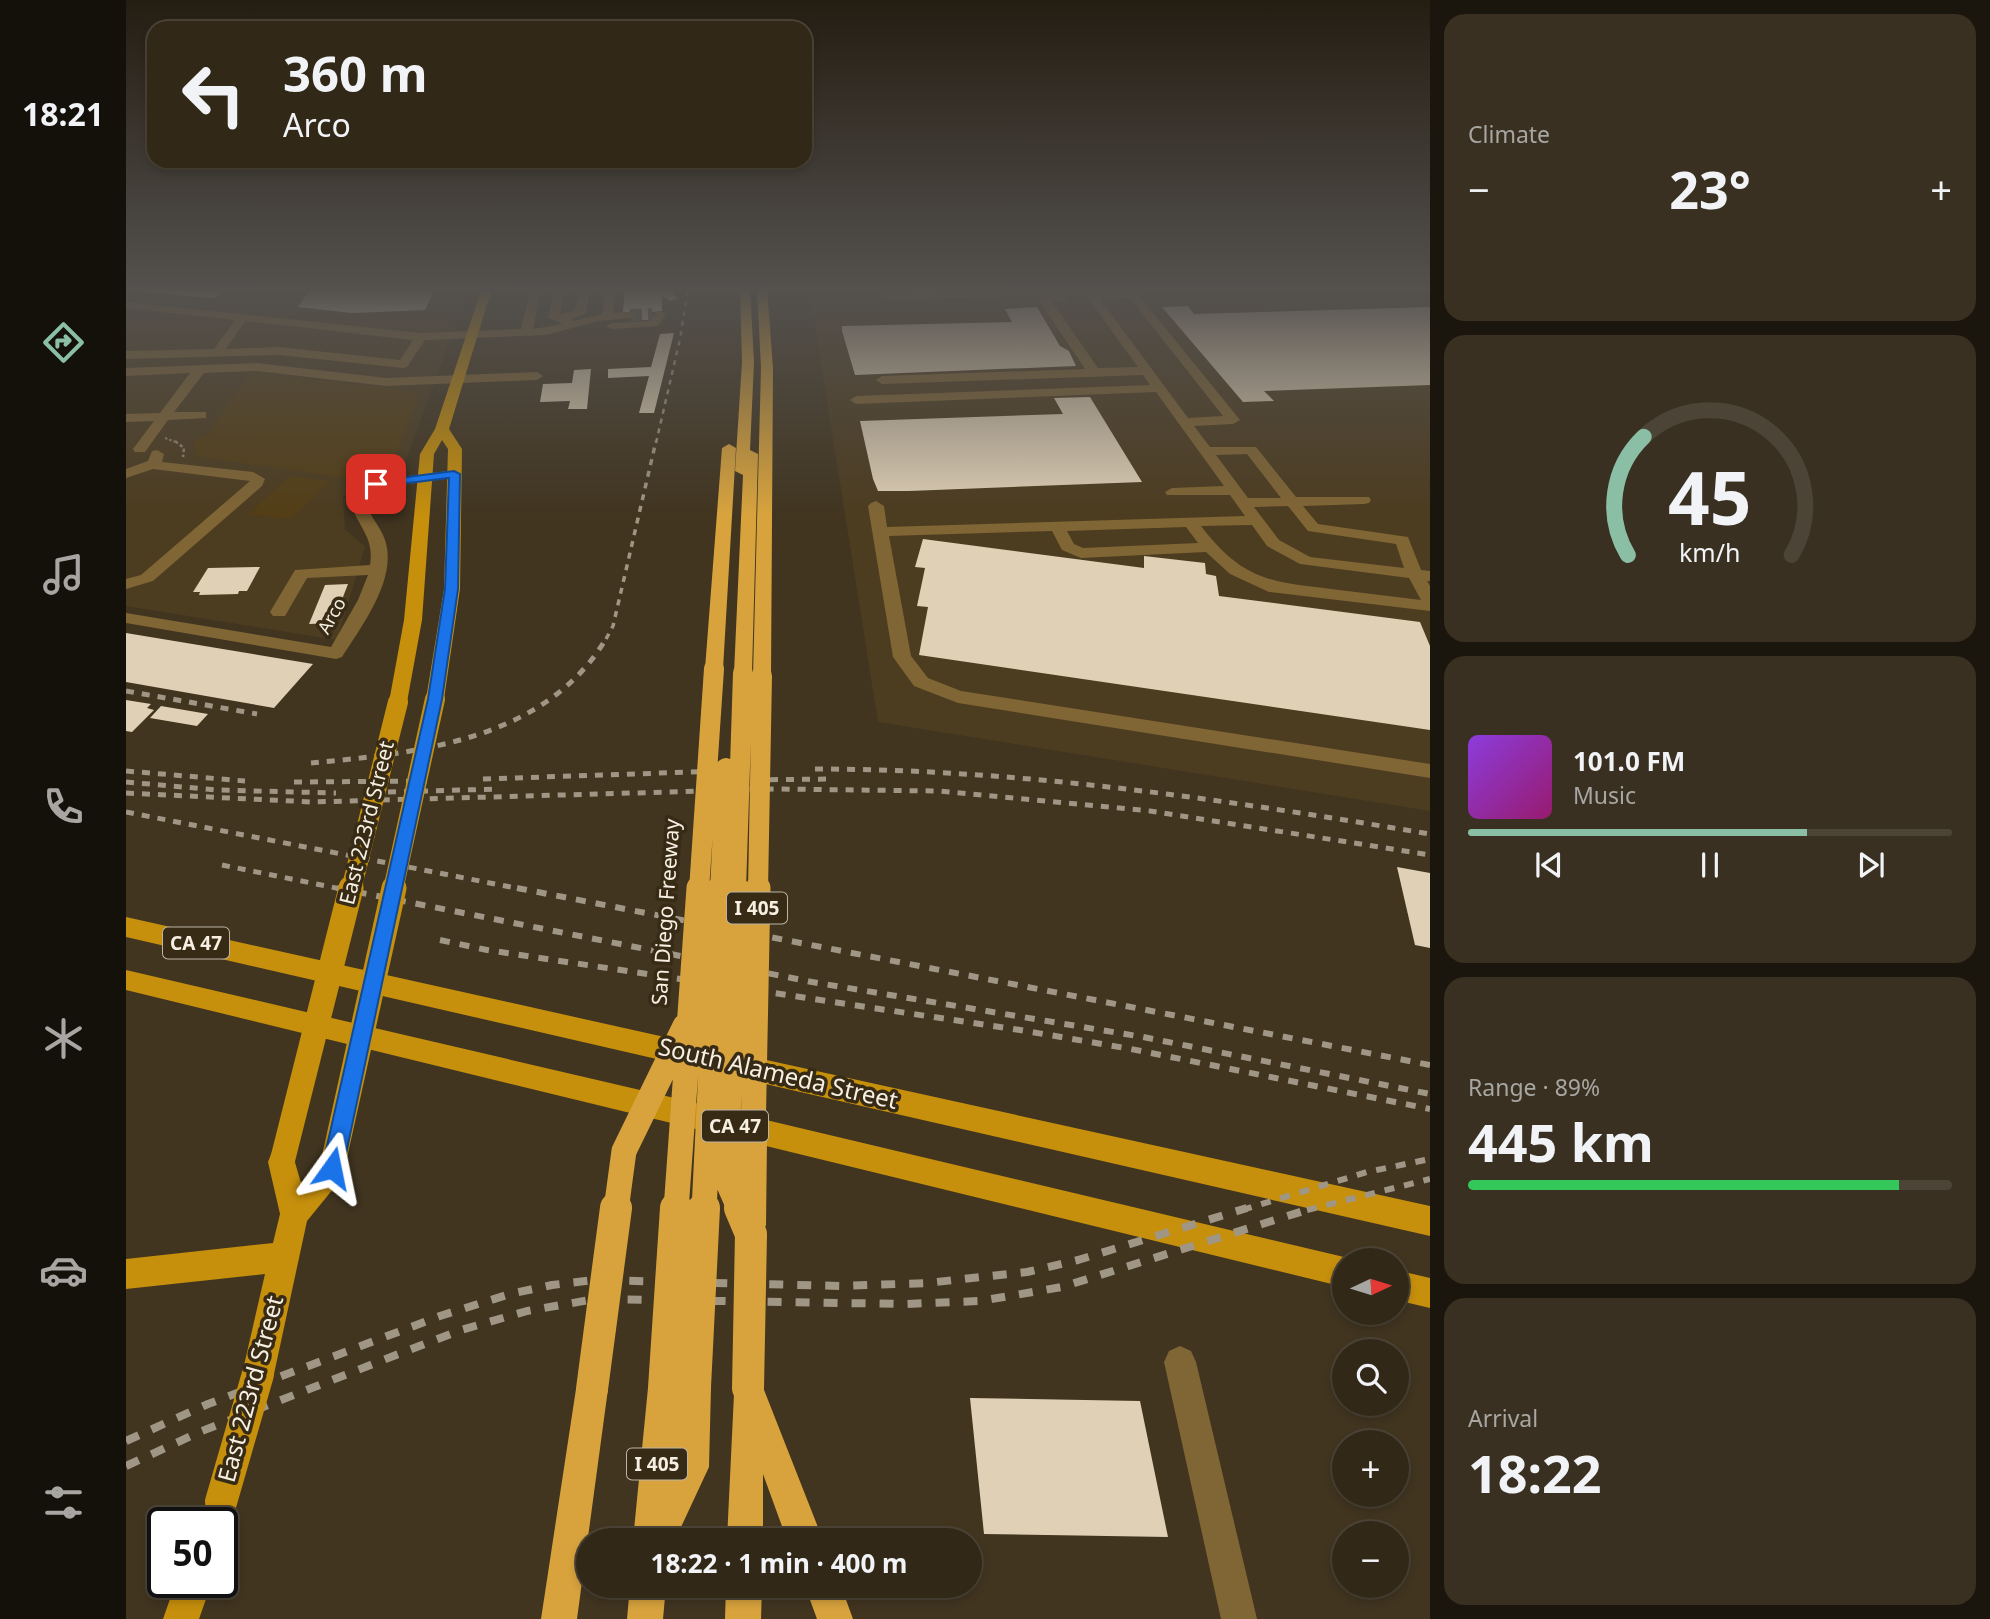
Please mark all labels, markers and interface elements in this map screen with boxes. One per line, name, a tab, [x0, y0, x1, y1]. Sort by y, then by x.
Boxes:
text: 360 m	[283, 40, 428, 106]
icon: left	[168, 49, 259, 140]
text: 18:21	[22, 92, 104, 135]
text: Arco	[283, 103, 351, 146]
text: Climate	[1468, 118, 1550, 150]
text: 23°	[1669, 153, 1751, 224]
text: −	[1468, 163, 1490, 215]
text: +	[1930, 163, 1952, 215]
icon: directions	[39, 318, 88, 367]
text: 45	[1668, 447, 1752, 546]
pin	[346, 454, 406, 514]
icon: arrive	[357, 465, 395, 503]
text: km/h	[1679, 534, 1741, 568]
icon: music	[39, 550, 88, 599]
street label: Arco	[311, 593, 351, 638]
street label: East 223rd Street	[332, 738, 400, 908]
text: 101.0 FM	[1573, 743, 1685, 779]
text: Music	[1573, 779, 1636, 811]
icon: phone	[39, 782, 88, 831]
street label: San Diego Freeway	[645, 817, 686, 1006]
icon: previous	[1530, 846, 1568, 884]
icon: pause	[1691, 846, 1729, 884]
icon: next	[1852, 846, 1890, 884]
road number: I 405	[727, 893, 787, 924]
road number: CA 47	[163, 928, 229, 959]
icon: climate	[39, 1014, 88, 1063]
street label: South Alameda Street	[655, 1029, 902, 1116]
text: Range · 89%	[1468, 1071, 1600, 1103]
text: 445 km	[1468, 1106, 1654, 1177]
road number: CA 47	[702, 1110, 768, 1142]
position arrow	[295, 1131, 369, 1205]
icon: car	[39, 1246, 88, 1295]
north arrow	[1332, 1248, 1409, 1325]
map controls	[1332, 1248, 1409, 1598]
street label: East 223rd Street	[209, 1291, 290, 1486]
button: search	[1332, 1339, 1409, 1416]
text: Arrival	[1468, 1402, 1538, 1434]
button: +	[1332, 1430, 1409, 1507]
text: 18:22	[1468, 1437, 1602, 1508]
road number: I 405	[627, 1448, 687, 1480]
icon: filters	[39, 1478, 88, 1527]
speed limit sign: 50	[147, 1507, 238, 1598]
button: −	[1332, 1521, 1409, 1598]
text: 18:22 · 1 min · 400 m	[651, 1545, 907, 1581]

